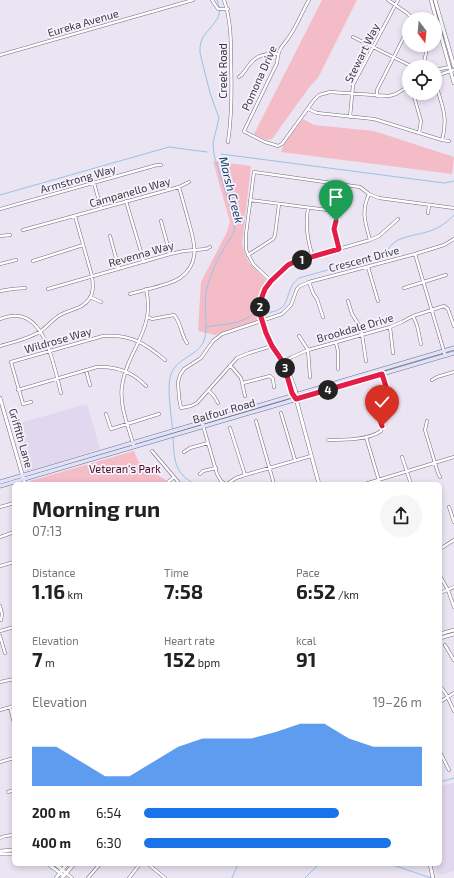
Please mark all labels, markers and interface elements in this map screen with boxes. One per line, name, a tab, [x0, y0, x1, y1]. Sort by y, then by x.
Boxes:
street label: Eureka Avenue	[46, 6, 120, 39]
north arrow	[402, 12, 442, 52]
map controls	[402, 12, 442, 100]
street label: Stewart Way	[342, 21, 382, 85]
street label: Creek Road	[216, 43, 229, 99]
street label: Pomona Drive	[238, 43, 279, 112]
button: locate	[402, 60, 442, 100]
water label: Marsh Creek	[217, 155, 247, 225]
street label: Armstrong Way	[38, 161, 117, 196]
street label: Campanello Way	[88, 174, 172, 209]
pin	[319, 180, 353, 221]
icon: arrive	[325, 186, 347, 208]
street label: Revenna Way	[107, 238, 175, 269]
street label: Crescent Drive	[327, 243, 401, 274]
pin: 1	[292, 250, 312, 270]
text: 1	[300, 253, 304, 266]
pin: 2	[250, 297, 270, 317]
text: 2	[257, 300, 263, 313]
street label: Brookdale Drive	[315, 310, 395, 345]
street label: Wildrose Way	[23, 324, 93, 355]
pin: 3	[275, 358, 295, 378]
text: 3	[282, 361, 288, 374]
pin: 4	[318, 380, 338, 400]
text: 4	[324, 383, 332, 396]
pin	[365, 385, 399, 426]
icon: check	[371, 391, 393, 413]
street label: Balfour Road	[191, 395, 257, 426]
street label: Griffith Lane	[7, 407, 36, 469]
park label: Veteran's Park	[89, 462, 161, 475]
text: Morning run	[32, 495, 160, 521]
button: share	[380, 495, 422, 537]
text: 07:13	[32, 523, 62, 539]
text: Distance	[32, 566, 75, 579]
text: Time	[164, 566, 189, 579]
text: Pace	[296, 566, 320, 579]
text: 1.16	[32, 579, 65, 603]
text: 7:58	[164, 579, 203, 603]
text: 6:52	[296, 579, 336, 603]
text: km	[65, 588, 83, 601]
text: /km	[336, 588, 359, 601]
text: Elevation	[32, 634, 79, 647]
text: Heart rate	[164, 634, 215, 647]
text: kcal	[296, 634, 316, 647]
text: 7	[32, 647, 43, 671]
text: 152	[164, 647, 195, 671]
text: 91	[296, 647, 316, 671]
text: m	[43, 656, 55, 669]
text: bpm	[195, 656, 220, 669]
text: Elevation	[32, 694, 87, 710]
text: 19–26 m	[373, 694, 422, 710]
text: 200 m	[32, 805, 70, 821]
text: 6:54	[96, 805, 121, 821]
text: 400 m	[32, 835, 71, 851]
text: 6:30	[96, 835, 122, 851]

